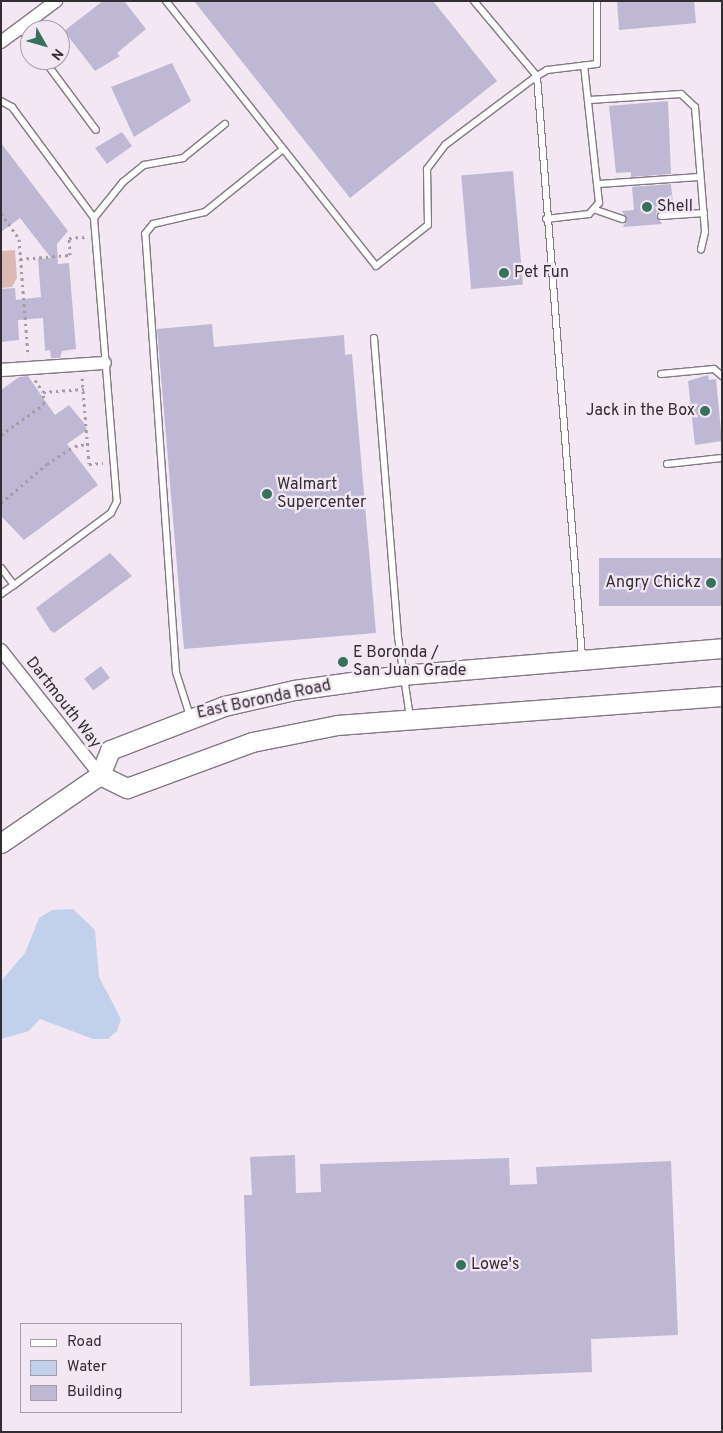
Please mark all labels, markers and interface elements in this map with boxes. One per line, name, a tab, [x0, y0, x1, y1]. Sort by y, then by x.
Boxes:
north arrow	[20, 20, 70, 70]
text: N	[47, 45, 66, 63]
place label: Shell	[657, 197, 693, 217]
marker: Shell	[641, 201, 653, 213]
place label: Pet Fun	[514, 263, 569, 283]
marker: Pet Fun	[498, 267, 510, 279]
place label: Jack in the Box	[586, 401, 695, 421]
marker: Jack in the Box	[699, 405, 711, 417]
place label: Walmart Supercenter	[277, 475, 366, 513]
marker: Walmart Supercenter	[261, 488, 273, 500]
place label: Angry Chickz	[605, 573, 701, 593]
marker: Angry Chickz	[705, 577, 717, 589]
place label: E Boronda / San Juan Grade	[353, 643, 466, 681]
street label: Dartmouth Way	[21, 653, 105, 753]
marker: E Boronda / San Juan Grade	[337, 656, 349, 668]
street label: East Boronda Road	[195, 676, 333, 724]
place label: Lowe's	[471, 1255, 520, 1275]
marker: Lowe's	[455, 1259, 467, 1271]
legend	[20, 1323, 182, 1413]
text: Road	[67, 1333, 102, 1352]
text: Water	[67, 1358, 106, 1377]
text: Building	[67, 1383, 122, 1402]

